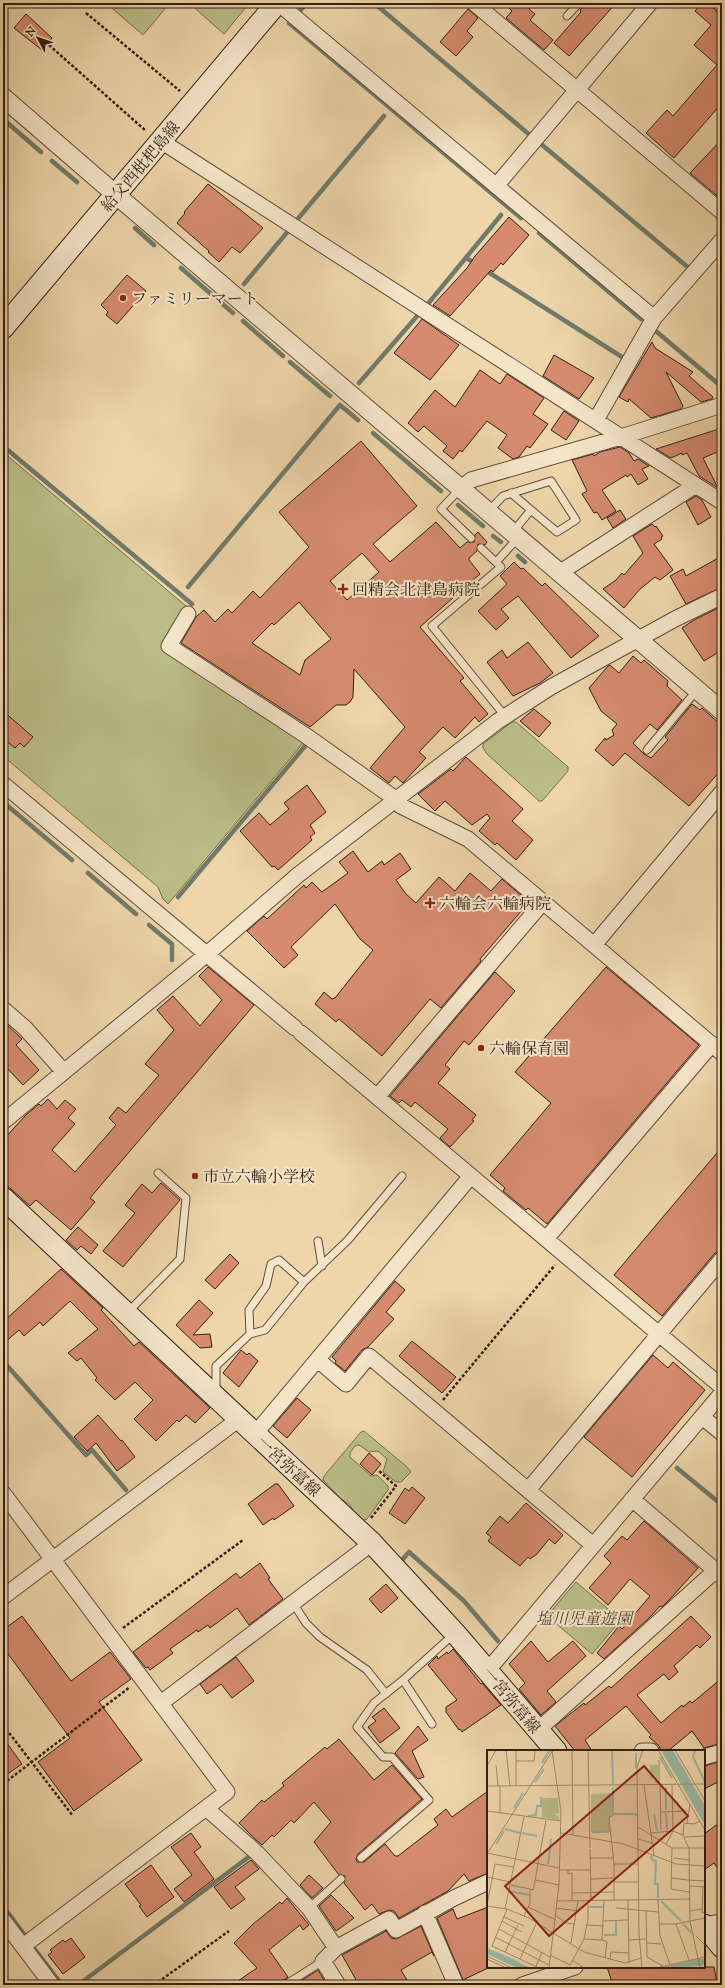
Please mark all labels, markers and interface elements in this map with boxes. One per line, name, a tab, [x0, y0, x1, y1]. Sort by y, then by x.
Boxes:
north arrow	[18, 18, 58, 58]
text: N	[23, 23, 39, 40]
street label: 給父西枇杷島線	[97, 117, 184, 215]
place label: ファミリーマート	[131, 289, 259, 308]
marker: ファミリーマート	[118, 293, 128, 303]
place label: 回精会北津島病院	[352, 580, 480, 599]
marker: 回精会北津島病院	[337, 583, 349, 595]
place label: 六輪会六輪病院	[439, 894, 551, 913]
marker: 六輪会六輪病院	[424, 897, 436, 909]
place label: 六輪保育園	[489, 1039, 569, 1058]
marker: 六輪保育園	[476, 1043, 486, 1053]
place label: 市立六輪小学校	[203, 1167, 315, 1186]
marker: 市立六輪小学校	[190, 1171, 200, 1181]
street label: 一宮弥富線	[253, 1432, 324, 1501]
park label: 塩川児童遊園	[536, 1609, 635, 1628]
street label: 一宮弥富線	[479, 1664, 545, 1737]
inset map	[487, 1750, 705, 1968]

